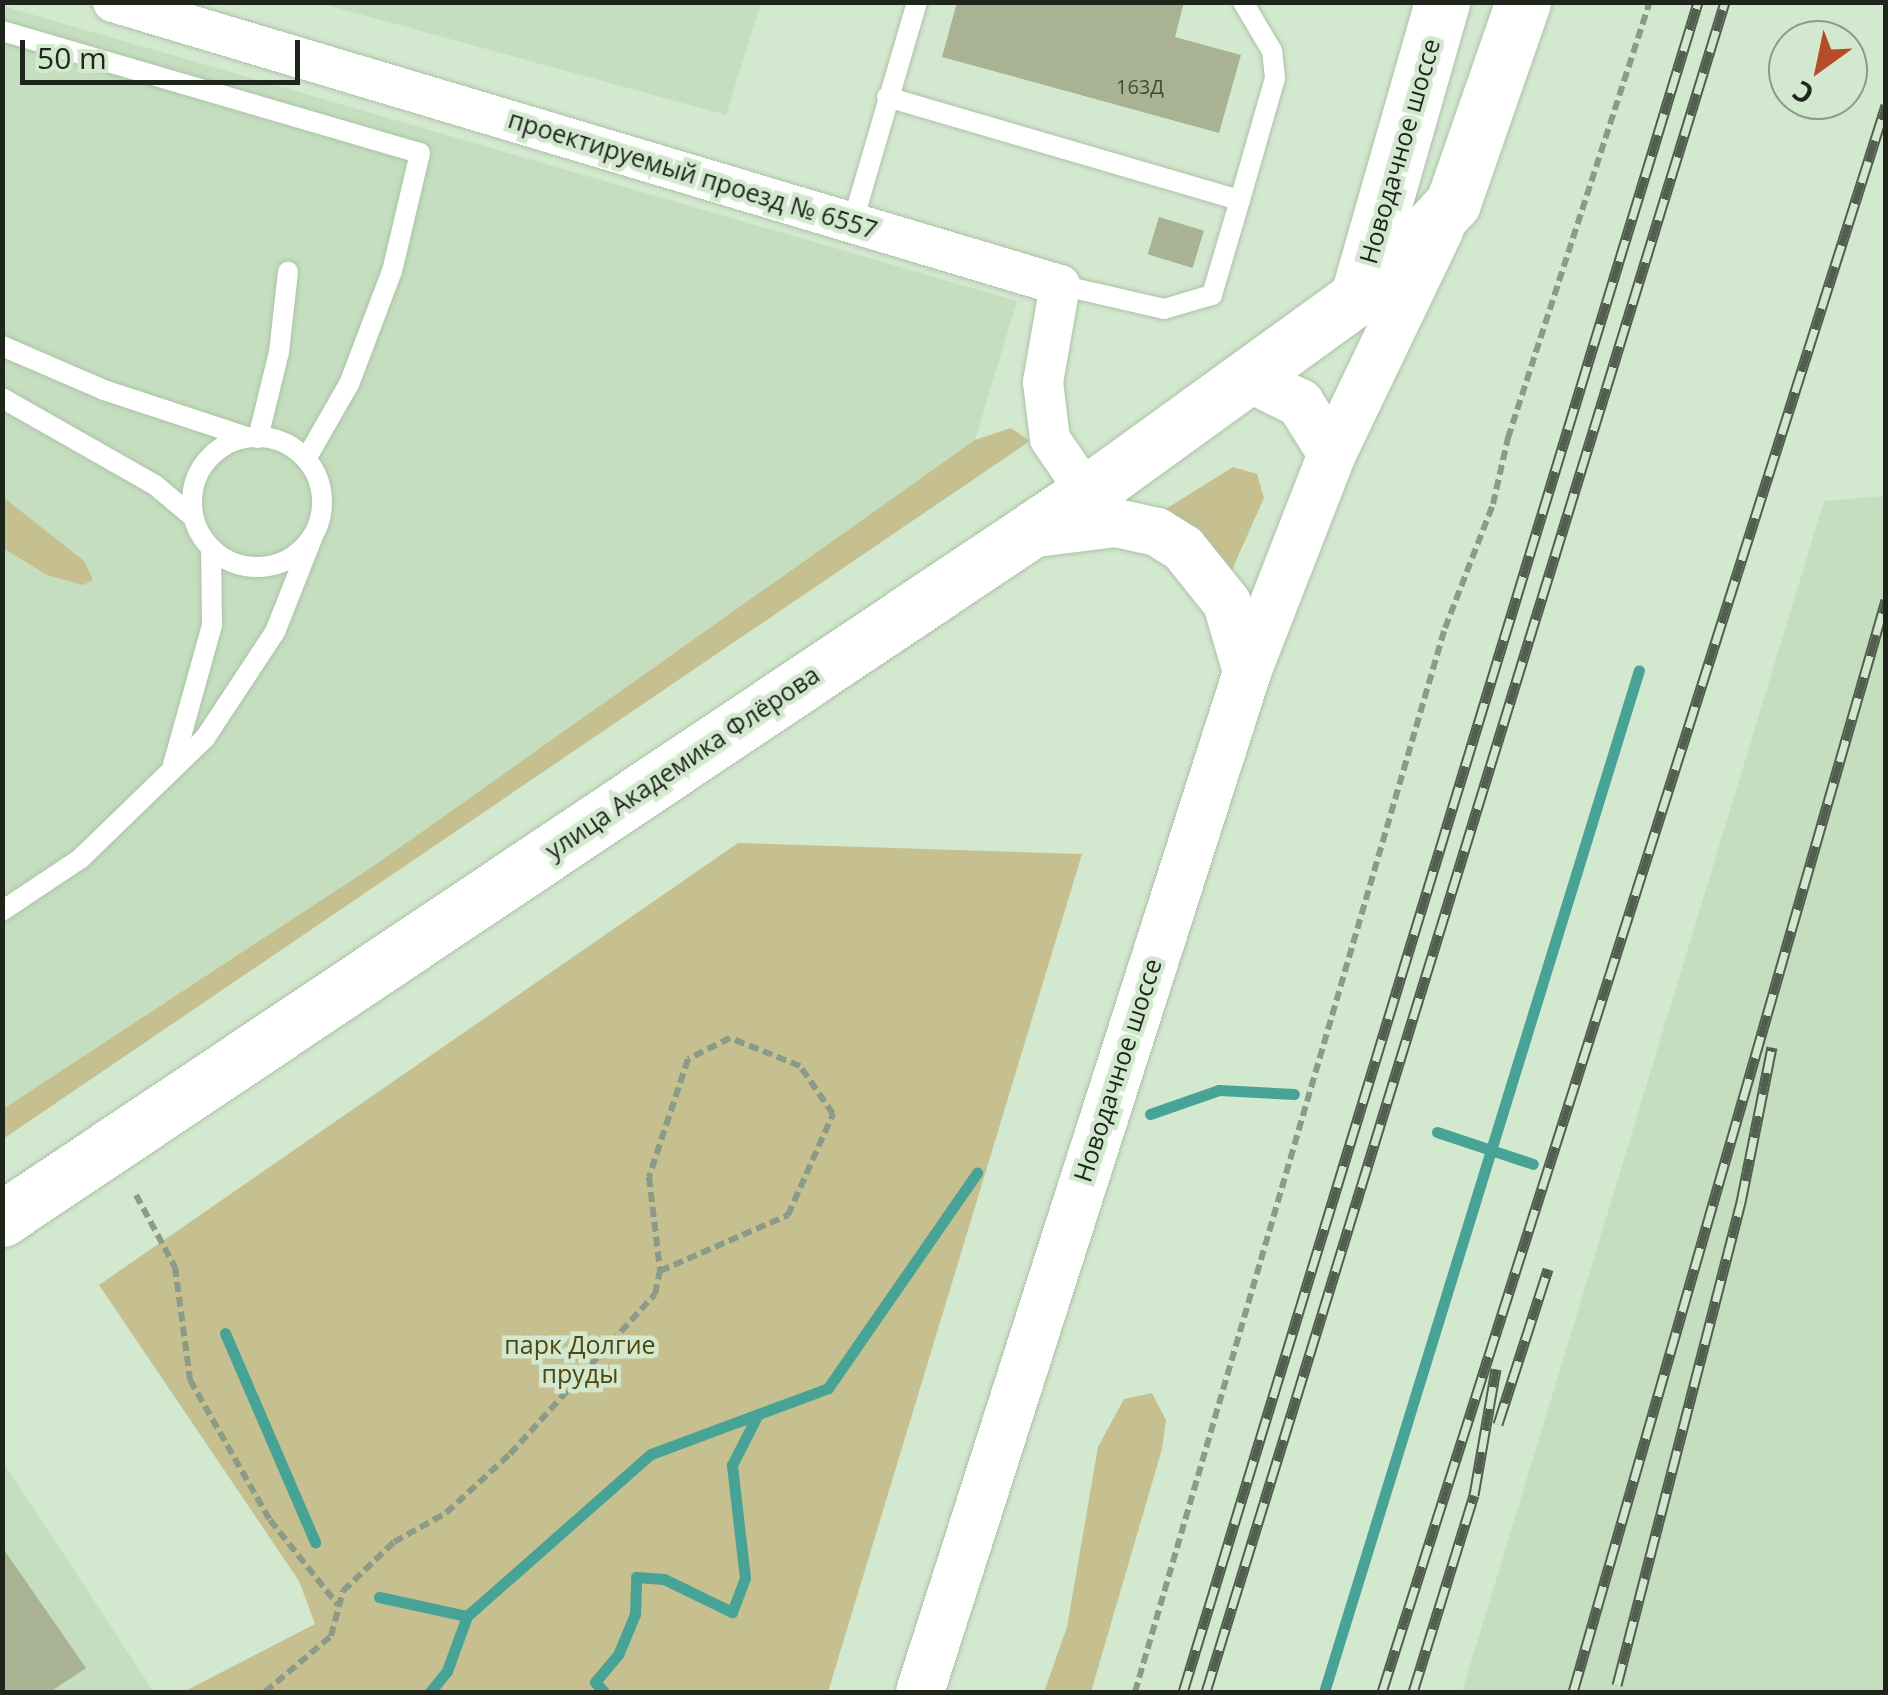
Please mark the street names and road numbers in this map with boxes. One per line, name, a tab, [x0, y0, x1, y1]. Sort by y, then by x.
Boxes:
street label: Новодачное шоссе	[1352, 35, 1446, 267]
street label: проектируемый проезд № 6557	[505, 103, 881, 245]
street label: улица Академика Флёрова	[539, 659, 825, 865]
street label: Новодачное шоссе	[1067, 955, 1167, 1185]

